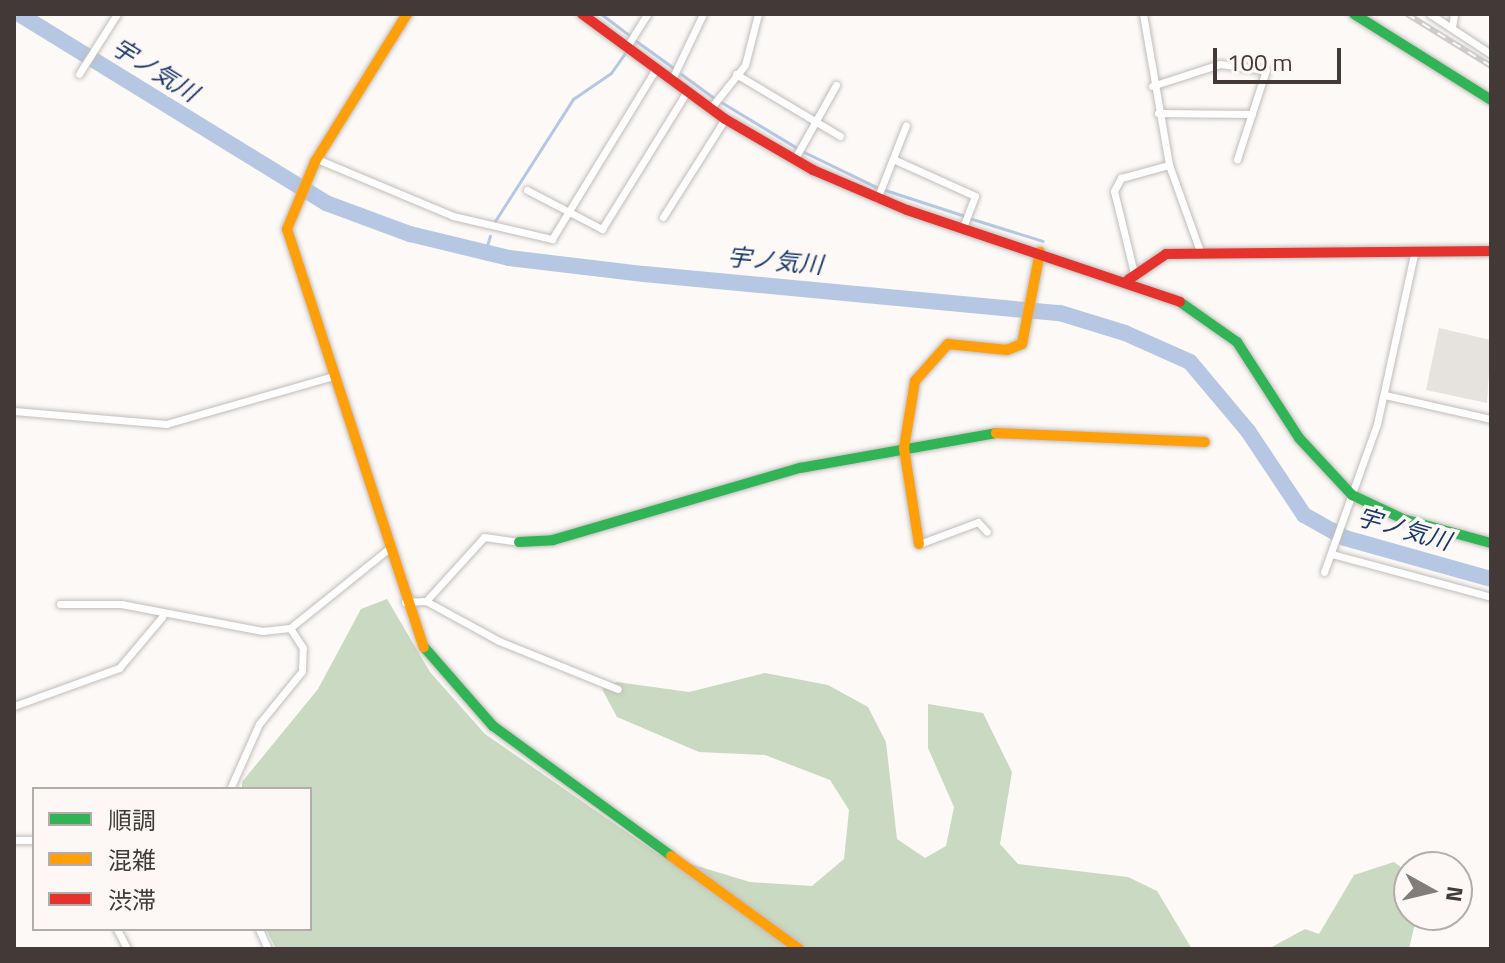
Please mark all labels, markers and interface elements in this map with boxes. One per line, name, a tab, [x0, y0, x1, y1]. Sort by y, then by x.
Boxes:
water label: 宇ノ気川	[107, 32, 203, 108]
scale bar	[1217, 32, 1345, 82]
text: 100 m	[1227, 44, 1293, 80]
water label: 宇ノ気川	[726, 242, 824, 280]
water label: 宇ノ気川	[1354, 502, 1454, 556]
legend	[32, 787, 312, 931]
text: 順調	[108, 802, 156, 838]
text: 混雑	[108, 842, 156, 878]
north arrow	[1393, 851, 1473, 931]
text: 渋滞	[108, 882, 156, 918]
text: N	[1437, 884, 1473, 904]

